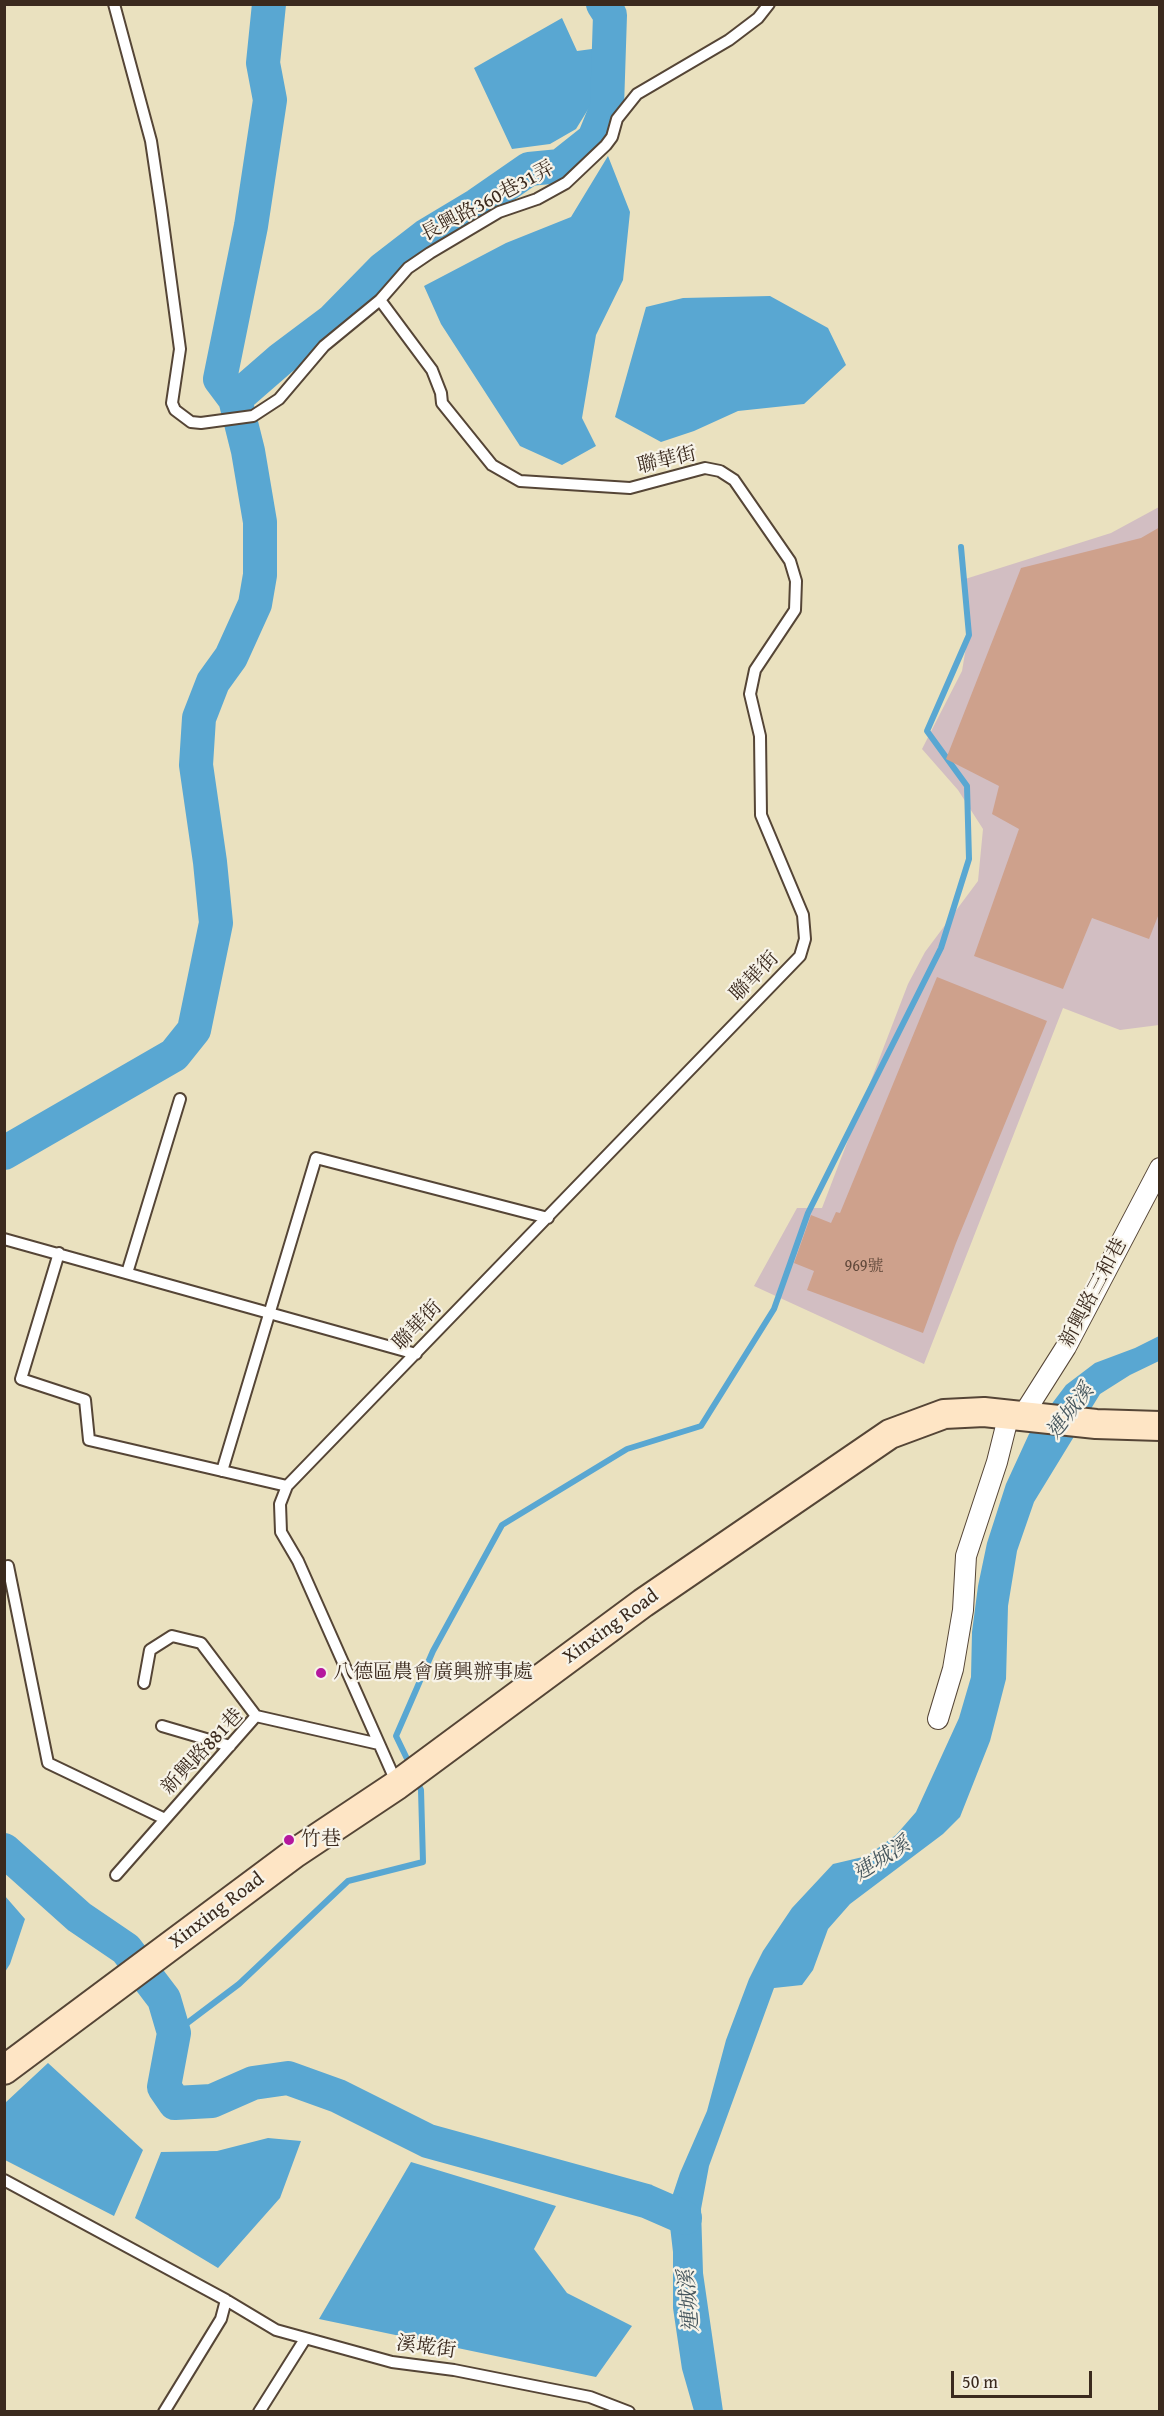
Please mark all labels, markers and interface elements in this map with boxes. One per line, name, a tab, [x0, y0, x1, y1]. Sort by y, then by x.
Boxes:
street label: 長興路360巷31弄	[417, 157, 559, 247]
street label: 聯華街	[635, 443, 699, 479]
street label: 聯華街	[726, 947, 784, 1007]
street label: 新興路三和巷	[1055, 1234, 1133, 1352]
house number: 969號	[844, 1257, 884, 1277]
street label: 聯華街	[389, 1296, 447, 1356]
water label: 連城溪	[1042, 1379, 1100, 1445]
street label: Xinxing Road	[558, 1584, 664, 1670]
place label: 八德區農會廣興辦事處	[333, 1661, 533, 1685]
marker: 八德區農會廣興辦事處	[314, 1666, 328, 1680]
street label: 新興路881巷	[157, 1704, 249, 1800]
place label: 竹巷	[301, 1828, 341, 1852]
water label: 連城溪	[849, 1832, 915, 1888]
marker: 竹巷	[282, 1833, 296, 1847]
street label: Xinxing Road	[165, 1868, 269, 1954]
water label: 連城溪	[675, 2269, 705, 2333]
street label: 溪墘街	[395, 2332, 457, 2364]
scale bar	[954, 2359, 1095, 2397]
text: 50 m	[962, 2368, 998, 2395]

